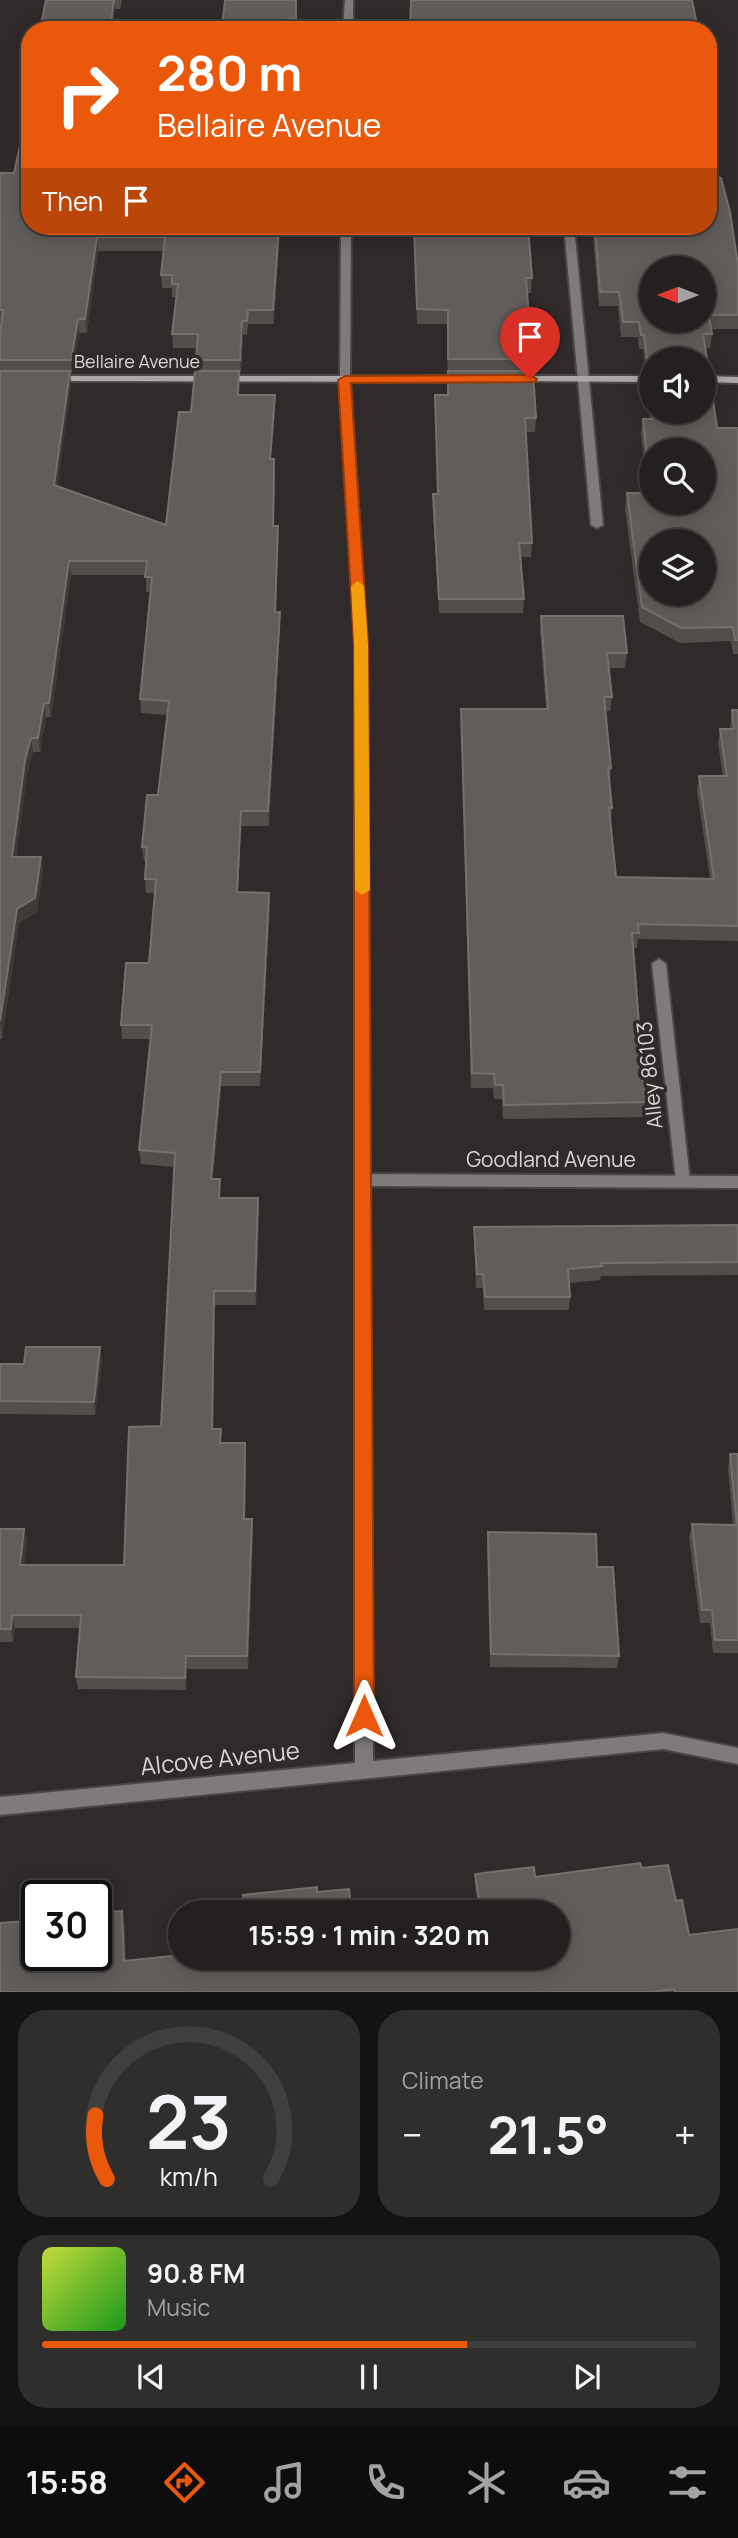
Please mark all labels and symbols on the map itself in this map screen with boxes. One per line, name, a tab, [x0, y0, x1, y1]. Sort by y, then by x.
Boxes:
north arrow	[639, 256, 716, 332]
pin	[500, 307, 560, 379]
street label: Bellaire Avenue	[74, 349, 200, 373]
street label: Alley 86103	[629, 1020, 669, 1130]
street label: Goodland Avenue	[466, 1145, 636, 1173]
position arrow	[327, 1679, 401, 1753]
street label: Alcove Avenue	[138, 1733, 301, 1782]
speed limit sign: 30	[21, 1880, 112, 1971]

